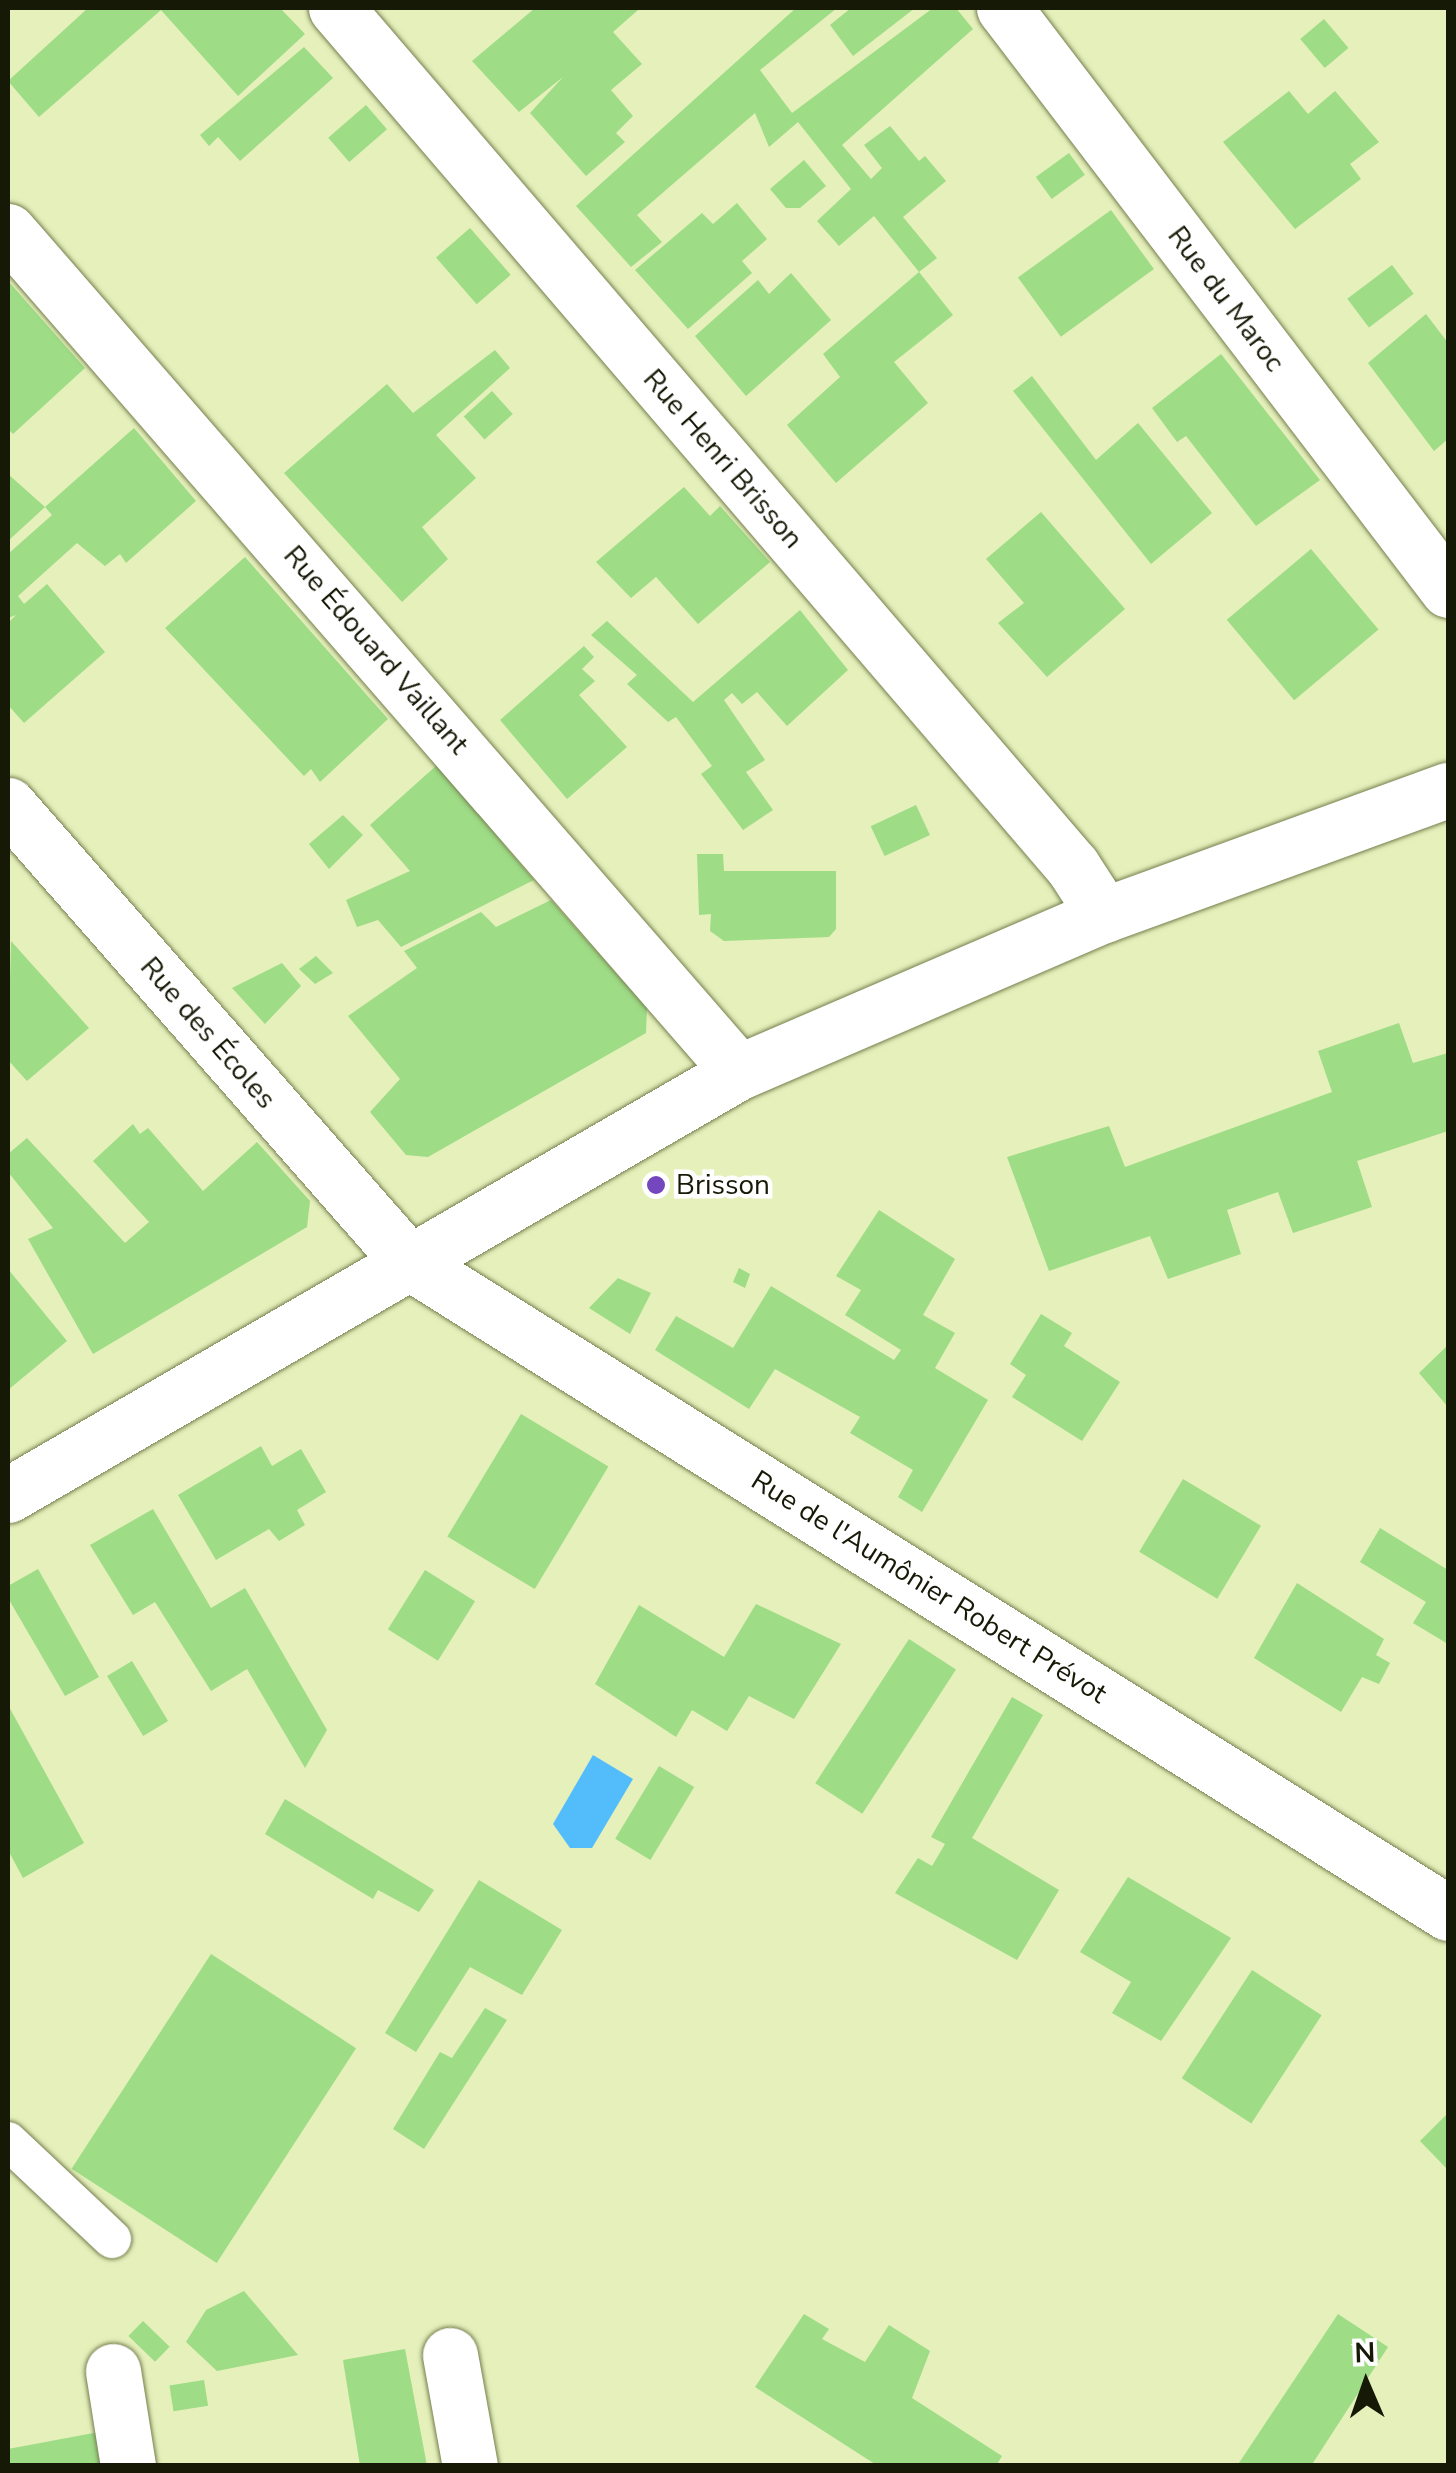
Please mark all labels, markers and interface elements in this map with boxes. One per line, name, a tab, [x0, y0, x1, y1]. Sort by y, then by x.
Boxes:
street label: Rue du Maroc	[1161, 220, 1291, 378]
street label: Rue Henri Brisson	[636, 363, 810, 555]
street label: Rue Édouard Vaillant	[276, 539, 476, 761]
street label: Rue des Écoles	[133, 951, 283, 1115]
place label: Brisson	[676, 1168, 770, 1202]
marker: Brisson	[645, 1174, 667, 1196]
street label: Rue de l'Aumônier Robert Prévot	[745, 1463, 1113, 1711]
north arrow	[1316, 2333, 1416, 2433]
text: N	[1354, 2334, 1376, 2372]

